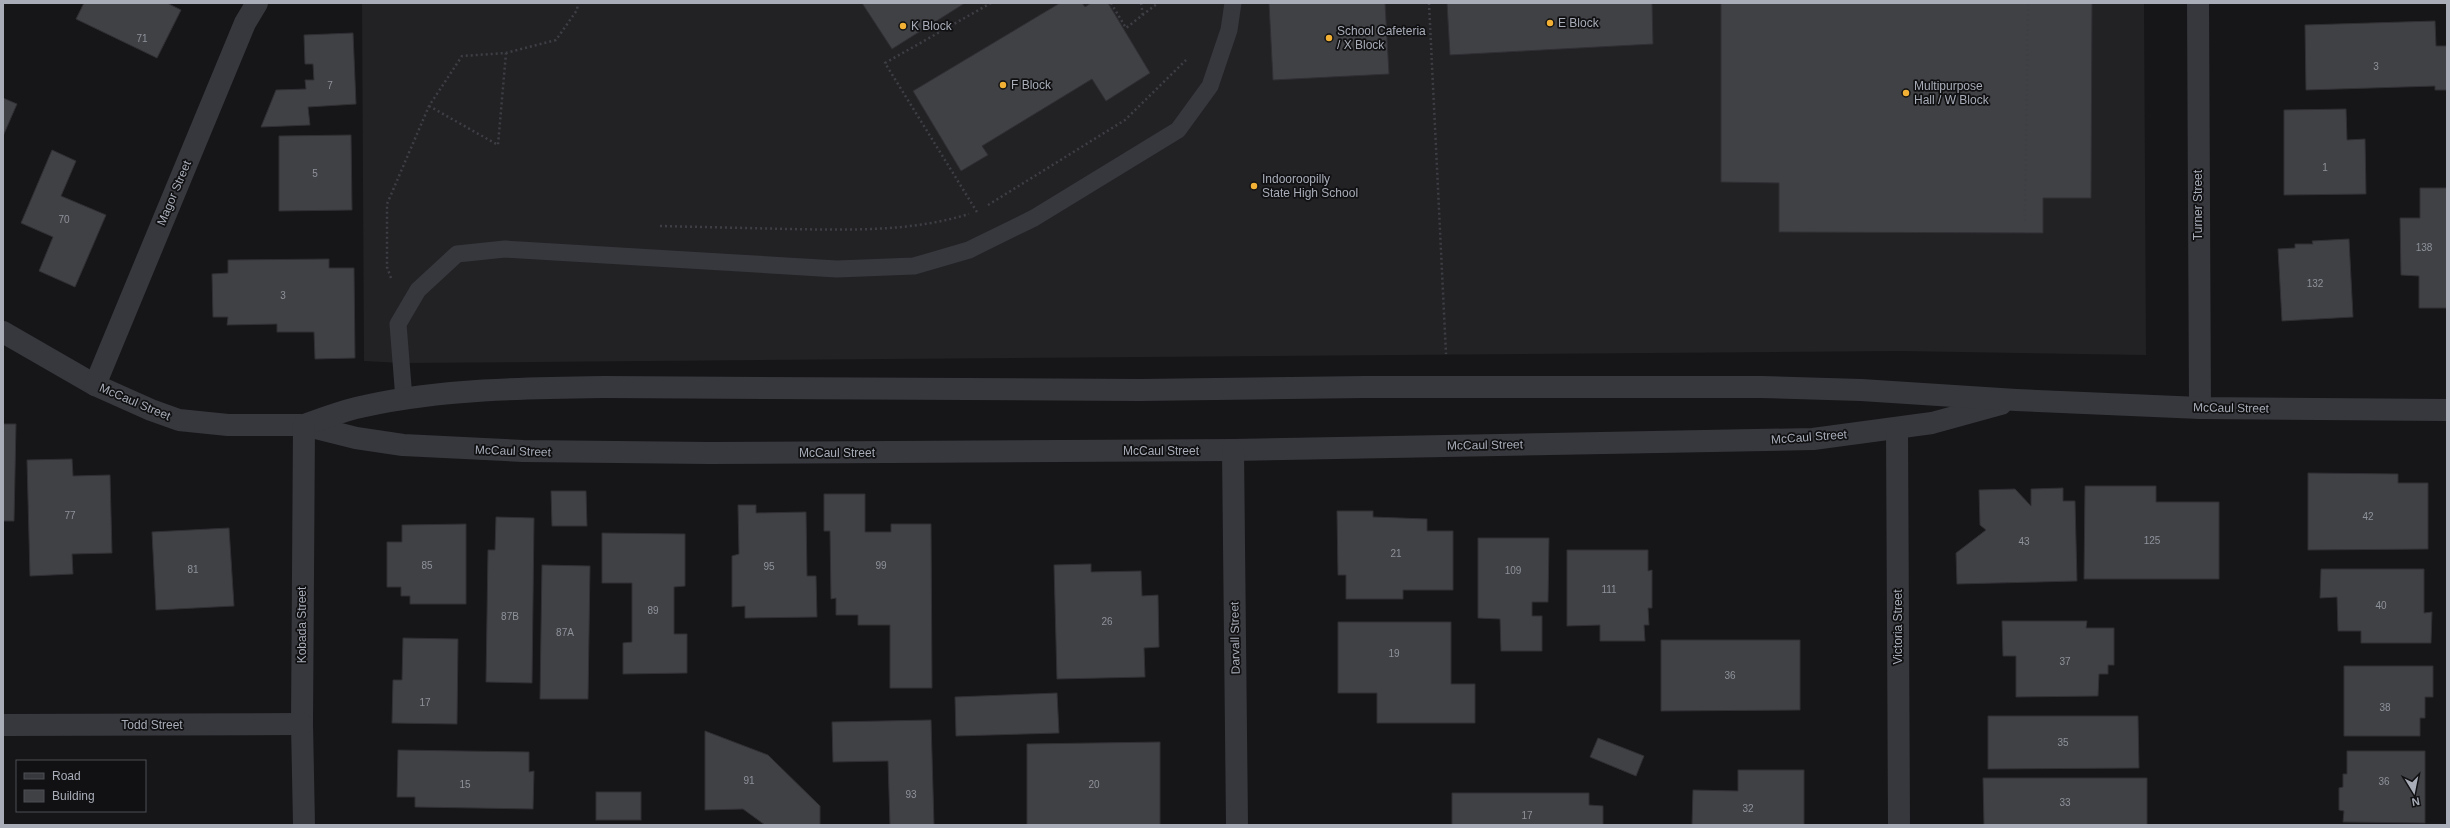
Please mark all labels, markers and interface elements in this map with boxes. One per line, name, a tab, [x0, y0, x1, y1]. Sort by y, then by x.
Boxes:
place label: E Block	[1558, 16, 1600, 30]
marker: E Block	[1545, 18, 1555, 28]
place label: K Block	[911, 19, 953, 33]
marker: K Block	[898, 21, 908, 31]
place label: School Cafeteria / X Block	[1337, 24, 1426, 52]
house number: 71	[136, 33, 148, 44]
marker: School Cafeteria / X Block	[1324, 33, 1334, 43]
house number: 3	[2373, 61, 2379, 72]
place label: F Block	[1011, 78, 1052, 92]
place label: Multipurpose Hall / W Block	[1914, 79, 1990, 107]
house number: 7	[327, 80, 333, 91]
marker: F Block	[998, 80, 1008, 90]
marker: Multipurpose Hall / W Block	[1901, 88, 1911, 98]
street label: Magor Street	[154, 158, 194, 228]
house number: 1	[2322, 162, 2328, 173]
house number: 5	[312, 168, 318, 179]
street label: Turner Street	[2191, 169, 2205, 240]
place label: Indooroopilly State High School	[1262, 172, 1358, 200]
marker: Indooroopilly State High School	[1249, 181, 1259, 191]
house number: 70	[58, 214, 70, 225]
house number: 138	[2416, 242, 2433, 253]
house number: 132	[2307, 278, 2324, 289]
house number: 3	[280, 290, 286, 301]
street label: McCaul Street	[97, 381, 173, 424]
street label: McCaul Street	[2193, 400, 2270, 416]
street label: McCaul Street	[1771, 427, 1848, 447]
street label: McCaul Street	[1447, 437, 1524, 453]
street label: McCaul Street	[475, 443, 552, 459]
street label: McCaul Street	[1123, 444, 1200, 458]
street label: McCaul Street	[799, 446, 876, 460]
house number: 77	[64, 510, 76, 521]
house number: 42	[2362, 511, 2374, 522]
house number: 125	[2144, 535, 2161, 546]
house number: 43	[2018, 536, 2030, 547]
house number: 21	[1390, 548, 1402, 559]
house number: 85	[421, 560, 433, 571]
house number: 99	[875, 560, 887, 571]
house number: 95	[763, 561, 775, 572]
house number: 81	[187, 564, 199, 575]
house number: 109	[1505, 565, 1522, 576]
house number: 111	[1601, 584, 1617, 595]
street label: Kobada Street	[295, 586, 309, 663]
street label: Victoria Street	[1891, 589, 1905, 665]
house number: 40	[2375, 600, 2387, 611]
street label: Darvall Street	[1227, 601, 1243, 674]
house number: 89	[647, 605, 659, 616]
house number: 87B	[501, 611, 519, 622]
house number: 26	[1101, 616, 1113, 627]
house number: 87A	[556, 627, 574, 638]
house number: 19	[1388, 648, 1400, 659]
house number: 37	[2059, 656, 2071, 667]
house number: 36	[1724, 670, 1736, 681]
house number: 17	[419, 697, 431, 708]
house number: 38	[2379, 702, 2391, 713]
street label: Todd Street	[121, 718, 183, 732]
house number: 35	[2057, 737, 2069, 748]
legend	[16, 760, 146, 812]
text: Road	[52, 769, 81, 783]
north arrow	[2394, 772, 2434, 812]
house number: 91	[743, 775, 755, 786]
house number: 36	[2378, 776, 2390, 787]
house number: 15	[459, 779, 471, 790]
house number: 20	[1088, 779, 1100, 790]
text: Building	[52, 789, 95, 803]
house number: 93	[905, 789, 917, 800]
text: N	[2411, 795, 2421, 808]
house number: 33	[2059, 797, 2071, 808]
house number: 32	[1742, 803, 1754, 814]
house number: 17	[1521, 810, 1533, 821]

